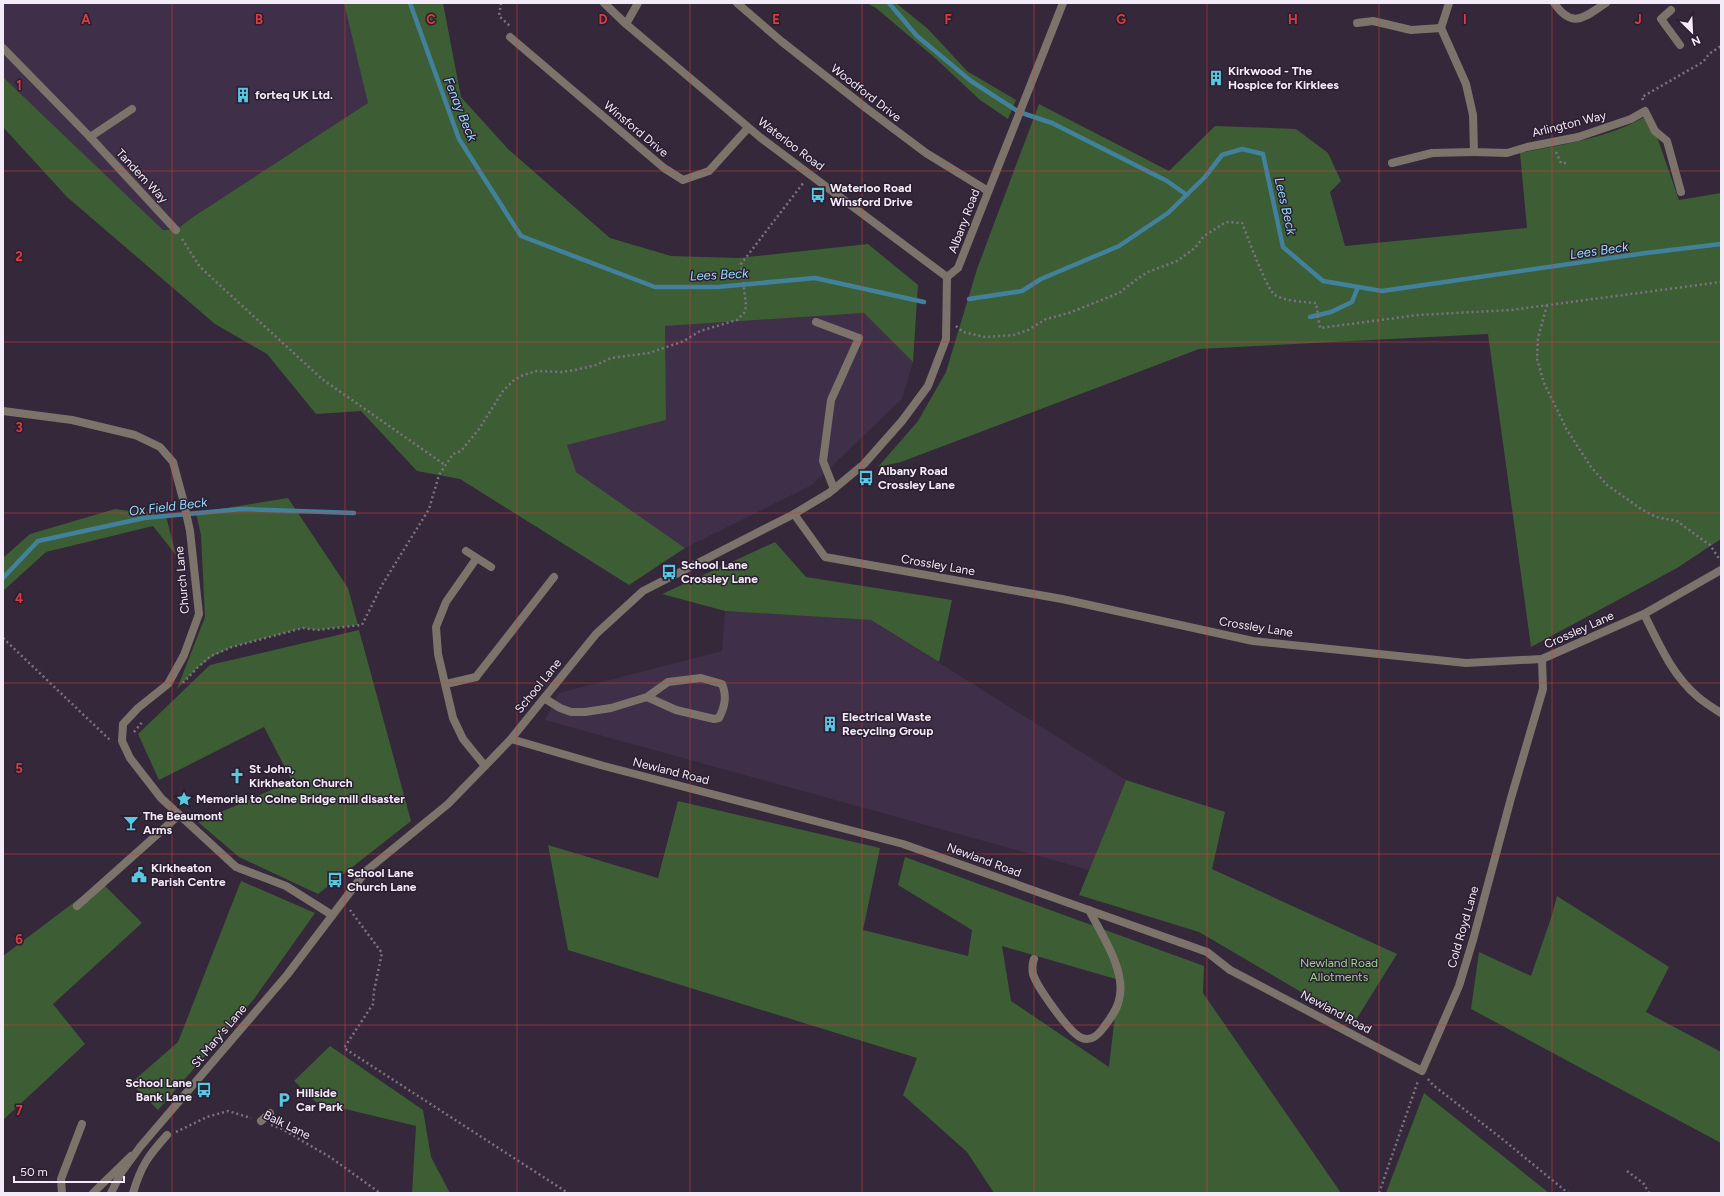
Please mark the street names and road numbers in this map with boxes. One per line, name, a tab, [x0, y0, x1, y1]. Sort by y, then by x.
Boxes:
street label: Woodford Drive	[828, 61, 904, 125]
street label: Winsford Drive	[601, 98, 671, 160]
street label: Arlington Way	[1531, 108, 1608, 140]
street label: Waterloo Road	[755, 115, 827, 173]
street label: Tandem Way	[113, 146, 171, 206]
street label: Albany Road	[945, 187, 983, 255]
street label: Church Lane	[172, 545, 192, 614]
street label: Crossley Lane	[900, 552, 976, 578]
street label: Crossley Lane	[1542, 608, 1616, 652]
street label: Crossley Lane	[1218, 614, 1294, 640]
street label: School Lane	[512, 656, 564, 716]
street label: Newland Road	[631, 755, 711, 787]
street label: Newland Road	[945, 840, 1023, 880]
street label: Cold Royd Lane	[1445, 884, 1481, 969]
street label: Newland Road	[1298, 987, 1374, 1037]
street label: St Mary's Lane	[189, 1001, 250, 1070]
street label: Balk Lane	[261, 1108, 313, 1143]

